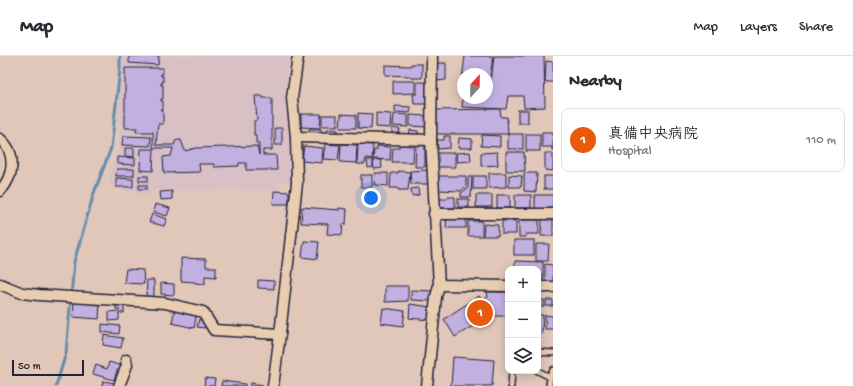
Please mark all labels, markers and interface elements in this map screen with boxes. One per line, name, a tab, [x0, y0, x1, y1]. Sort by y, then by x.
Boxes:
text: Map	[20, 16, 53, 39]
text: Map	[694, 19, 718, 36]
text: Layers	[740, 19, 777, 36]
text: Share	[799, 19, 833, 36]
north arrow	[457, 68, 493, 104]
text: Nearby	[569, 72, 622, 92]
text: 真備中央病院	[608, 126, 698, 144]
text: 1	[580, 133, 586, 148]
text: 110 m	[806, 133, 836, 148]
text: Hospital	[608, 144, 652, 159]
your location	[361, 188, 381, 208]
map controls	[505, 266, 541, 374]
button: +	[505, 266, 541, 302]
pin: 1	[467, 298, 493, 328]
button: −	[505, 302, 541, 338]
button: layers	[505, 338, 541, 374]
scale bar	[12, 358, 84, 377]
text: 50 m	[18, 361, 40, 373]

